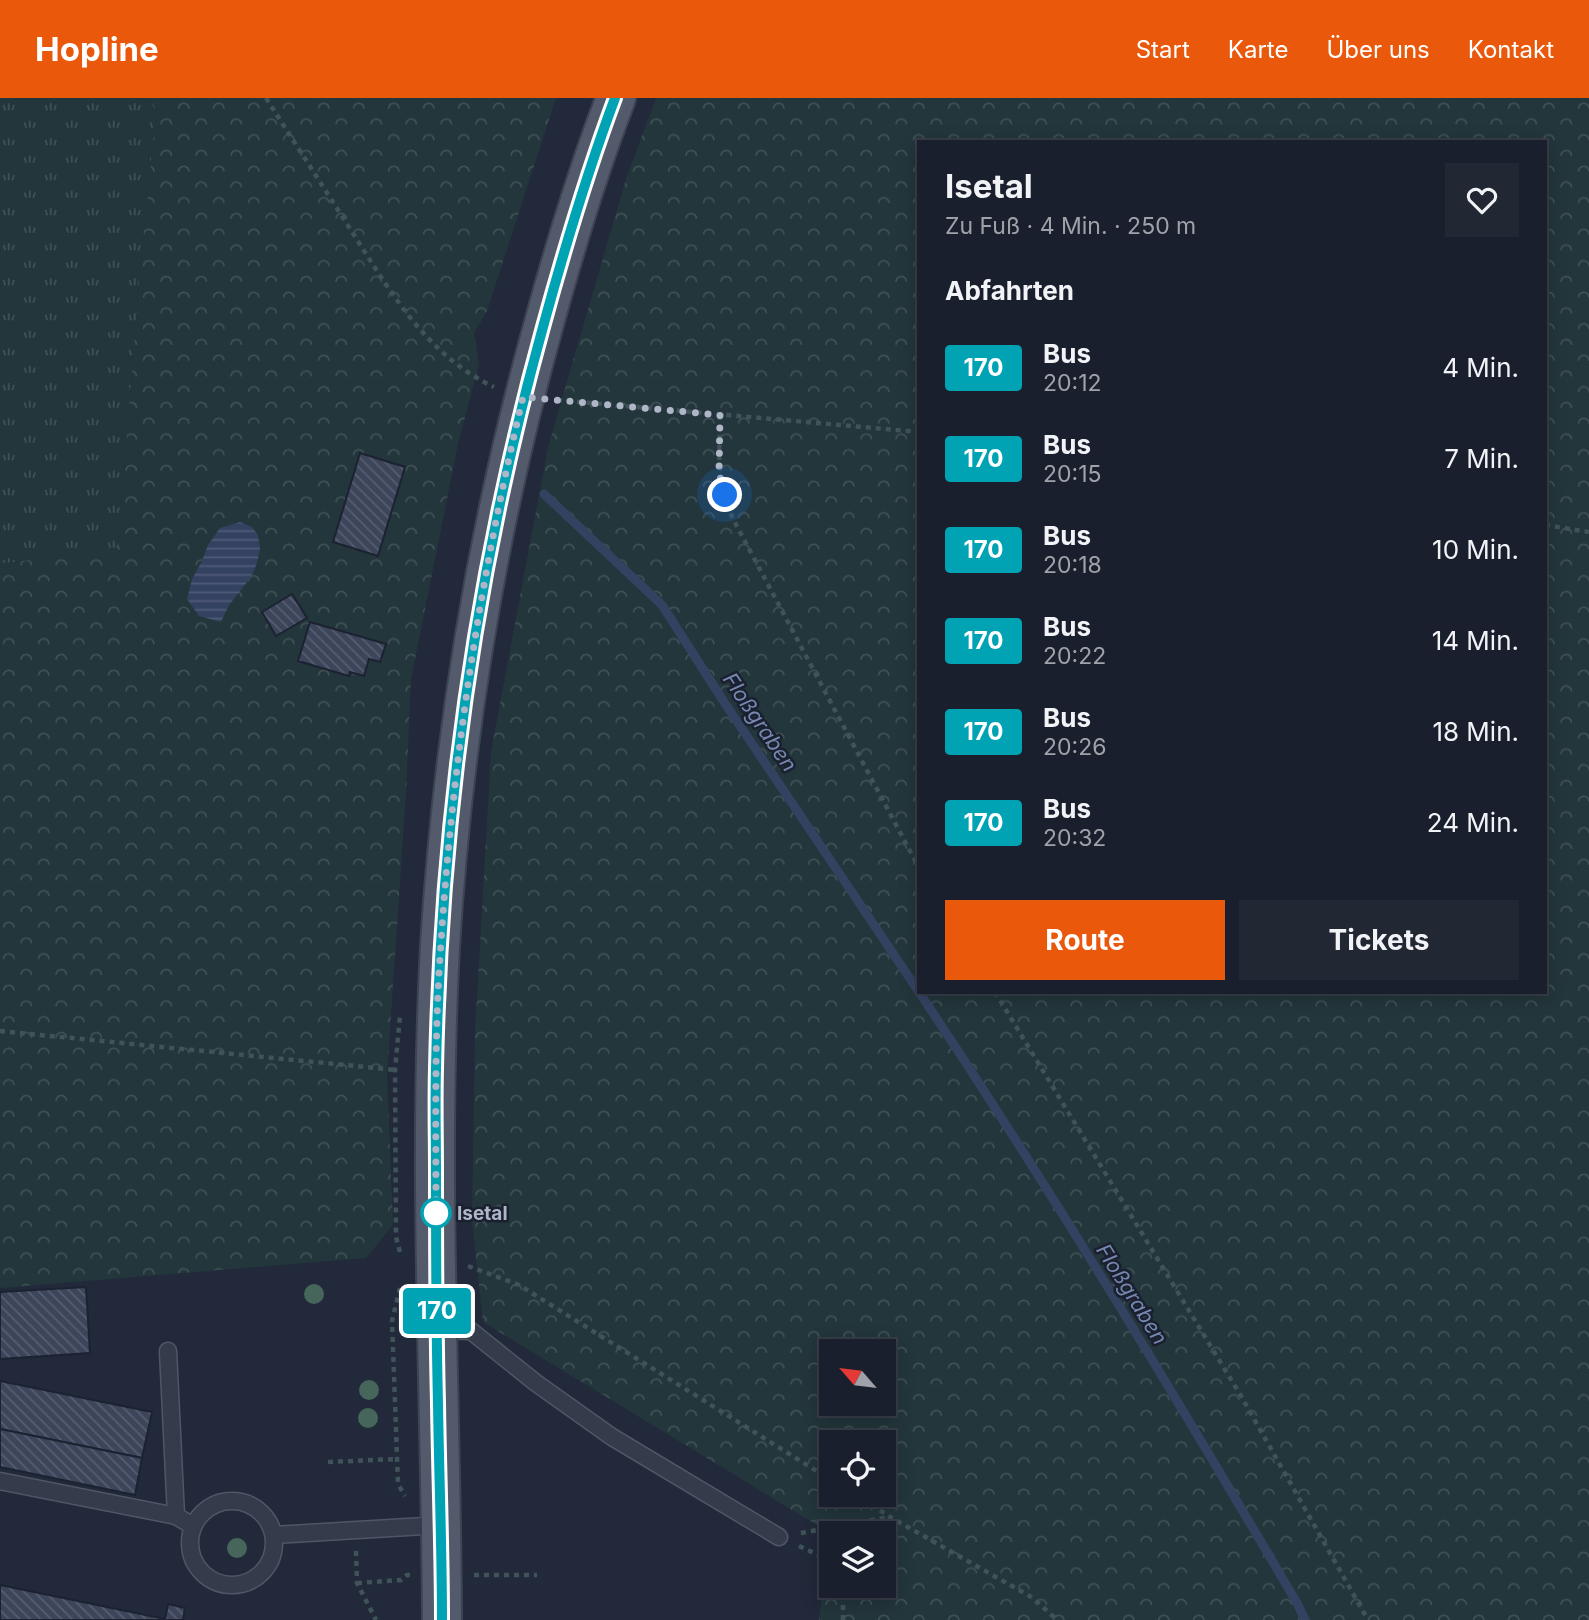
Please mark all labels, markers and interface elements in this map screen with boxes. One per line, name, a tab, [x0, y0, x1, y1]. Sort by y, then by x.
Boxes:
text: Hopline	[35, 29, 159, 69]
text: Start	[1136, 35, 1190, 64]
text: Karte	[1228, 35, 1288, 64]
text: Über uns	[1326, 35, 1430, 64]
text: Kontakt	[1468, 35, 1554, 64]
button: heart	[1445, 163, 1519, 237]
text: Isetal	[945, 166, 1033, 206]
text: Zu Fuß · 4 Min. · 250 m	[945, 212, 1196, 240]
text: Abfahrten	[945, 275, 1074, 306]
text: Bus	[1043, 338, 1091, 369]
text: 4 Min.	[1442, 352, 1519, 383]
text: 170	[963, 353, 1004, 382]
text: 20:12	[1043, 369, 1102, 397]
text: Bus	[1043, 429, 1091, 460]
text: 7 Min.	[1444, 443, 1519, 474]
text: 170	[963, 444, 1004, 473]
text: 20:15	[1043, 460, 1102, 488]
your location	[707, 477, 742, 512]
text: Bus	[1043, 520, 1091, 551]
text: 10 Min.	[1432, 534, 1519, 565]
text: 170	[963, 535, 1004, 564]
text: 20:18	[1043, 551, 1102, 579]
text: Bus	[1043, 611, 1091, 642]
text: 14 Min.	[1432, 625, 1519, 656]
text: 170	[963, 626, 1004, 655]
text: 20:22	[1043, 642, 1106, 670]
water label: Floßgraben	[718, 668, 802, 776]
text: Bus	[1043, 702, 1091, 733]
text: 18 Min.	[1432, 716, 1519, 747]
text: 170	[963, 717, 1004, 746]
text: 20:26	[1043, 733, 1106, 761]
text: Bus	[1043, 793, 1091, 824]
text: 24 Min.	[1427, 807, 1519, 838]
text: 170	[963, 808, 1004, 837]
text: 20:32	[1043, 824, 1106, 852]
button: Route	[945, 900, 1225, 980]
button: Tickets	[1239, 900, 1519, 980]
marker: Isetal	[421, 1198, 451, 1228]
place label: Isetal	[457, 1202, 508, 1225]
water label: Floßgraben	[1091, 1239, 1173, 1349]
line badge: 170	[397, 1288, 477, 1334]
text: 170	[417, 1296, 457, 1325]
north arrow	[819, 1339, 896, 1416]
map controls	[819, 1339, 896, 1598]
button: locate	[819, 1430, 896, 1507]
button: layers	[819, 1521, 896, 1598]

